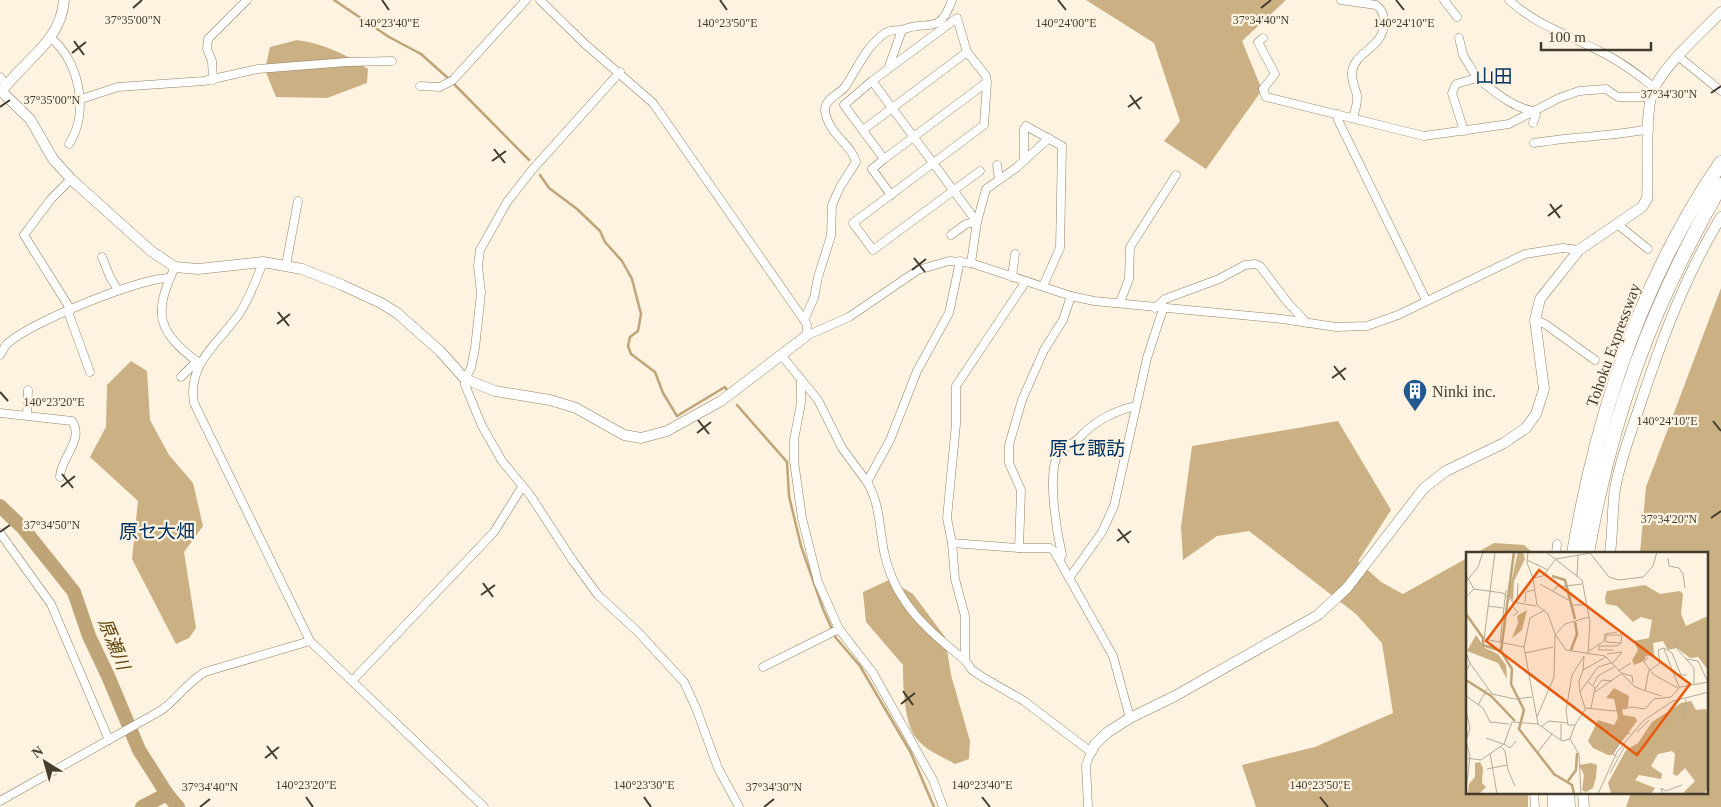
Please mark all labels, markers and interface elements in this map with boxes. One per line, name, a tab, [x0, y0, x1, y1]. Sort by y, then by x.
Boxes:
text: 37°35'00"N	[105, 13, 162, 27]
text: 37°34'40"N	[1233, 13, 1290, 27]
text: 140°23'40"E	[358, 16, 420, 30]
text: 140°23'50"E	[696, 16, 758, 30]
text: 140°24'00"E	[1035, 16, 1097, 30]
text: 140°24'10"E	[1373, 16, 1435, 30]
scale bar	[1541, 20, 1651, 52]
text: 100 m	[1548, 29, 1586, 45]
district label: 山田	[1475, 66, 1513, 87]
text: 37°34'30"N	[1641, 87, 1698, 101]
text: 37°35'00"N	[24, 93, 81, 107]
street label: Tohoku Expressway	[1583, 281, 1644, 409]
building icon: Ninki inc.	[1402, 378, 1428, 412]
place label: Ninki inc.	[1432, 383, 1496, 400]
text: 140°23'20"E	[23, 395, 85, 409]
text: 140°24'10"E	[1636, 414, 1698, 428]
district label: 原セ諏訪	[1049, 438, 1125, 459]
text: 37°34'20"N	[1641, 512, 1698, 526]
text: 37°34'50"N	[24, 518, 81, 532]
district label: 原セ大畑	[119, 521, 195, 542]
inset map	[1466, 552, 1708, 794]
water label: 原瀬川	[95, 615, 134, 675]
north arrow	[20, 737, 70, 787]
text: N	[29, 743, 46, 761]
text: 140°23'20"E	[275, 778, 337, 792]
text: 140°23'30"E	[613, 778, 675, 792]
text: 140°23'40"E	[951, 778, 1013, 792]
text: 140°23'50"E	[1289, 778, 1351, 792]
text: 37°34'40"N	[182, 780, 239, 794]
text: 37°34'30"N	[746, 780, 803, 794]

